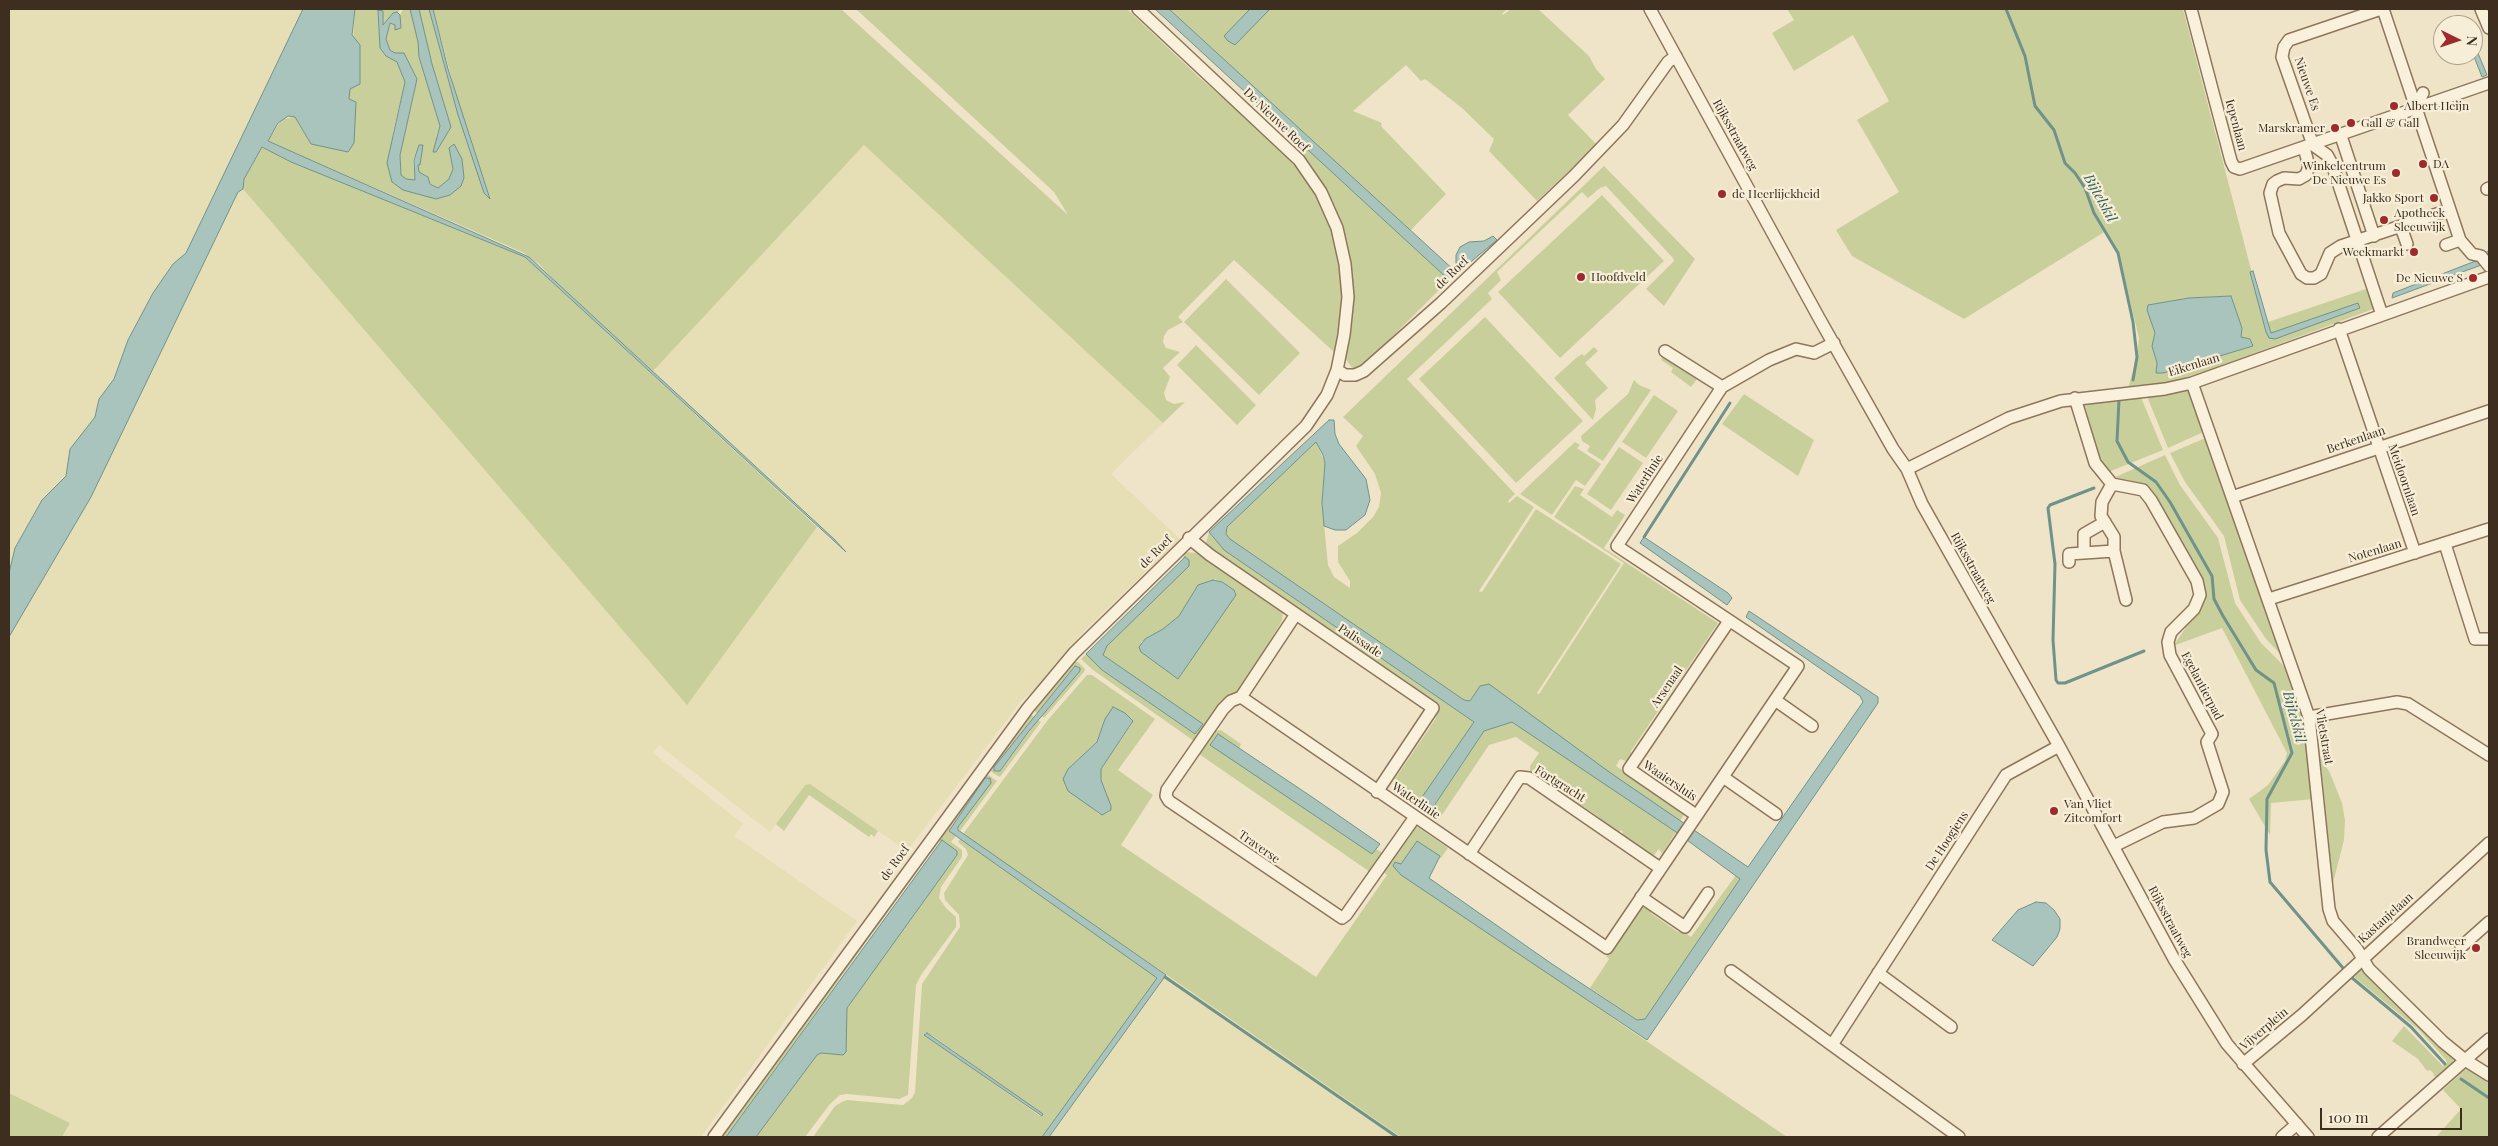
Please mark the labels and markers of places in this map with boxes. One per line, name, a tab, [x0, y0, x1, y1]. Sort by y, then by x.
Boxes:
place label: Albert Heijn	[2404, 99, 2469, 113]
marker: Albert Heijn	[2388, 100, 2400, 112]
place label: Gall & Gall	[2361, 116, 2419, 130]
marker: Gall & Gall	[2345, 117, 2357, 129]
place label: Marskramer	[2258, 121, 2325, 135]
marker: Marskramer	[2329, 122, 2341, 134]
place label: DA	[2433, 157, 2449, 171]
marker: DA	[2417, 158, 2429, 170]
place label: Winkelcentrum De Nieuwe Es	[2303, 159, 2386, 187]
marker: Winkelcentrum De Nieuwe Es	[2390, 167, 2402, 179]
place label: de Heerlijckheid	[1732, 187, 1820, 201]
marker: de Heerlijckheid	[1716, 188, 1728, 200]
place label: Jakko Sport	[2363, 191, 2424, 205]
marker: Jakko Sport	[2428, 192, 2440, 204]
place label: Apotheek Sleeuwijk	[2394, 206, 2445, 234]
marker: Apotheek Sleeuwijk	[2378, 214, 2390, 226]
place label: Weekmarkt	[2343, 245, 2404, 259]
marker: Weekmarkt	[2408, 246, 2420, 258]
place label: Hoofdveld	[1591, 270, 1646, 284]
marker: Hoofdveld	[1575, 271, 1587, 283]
place label: De Nieuwe S	[2396, 271, 2463, 285]
marker: De Nieuwe S	[2467, 272, 2479, 284]
place label: Van Vliet Zitcomfort	[2064, 797, 2122, 825]
marker: Van Vliet Zitcomfort	[2048, 805, 2060, 817]
place label: Brandweer Sleeuwijk	[2407, 934, 2466, 962]
marker: Brandweer Sleeuwijk	[2470, 942, 2482, 954]

